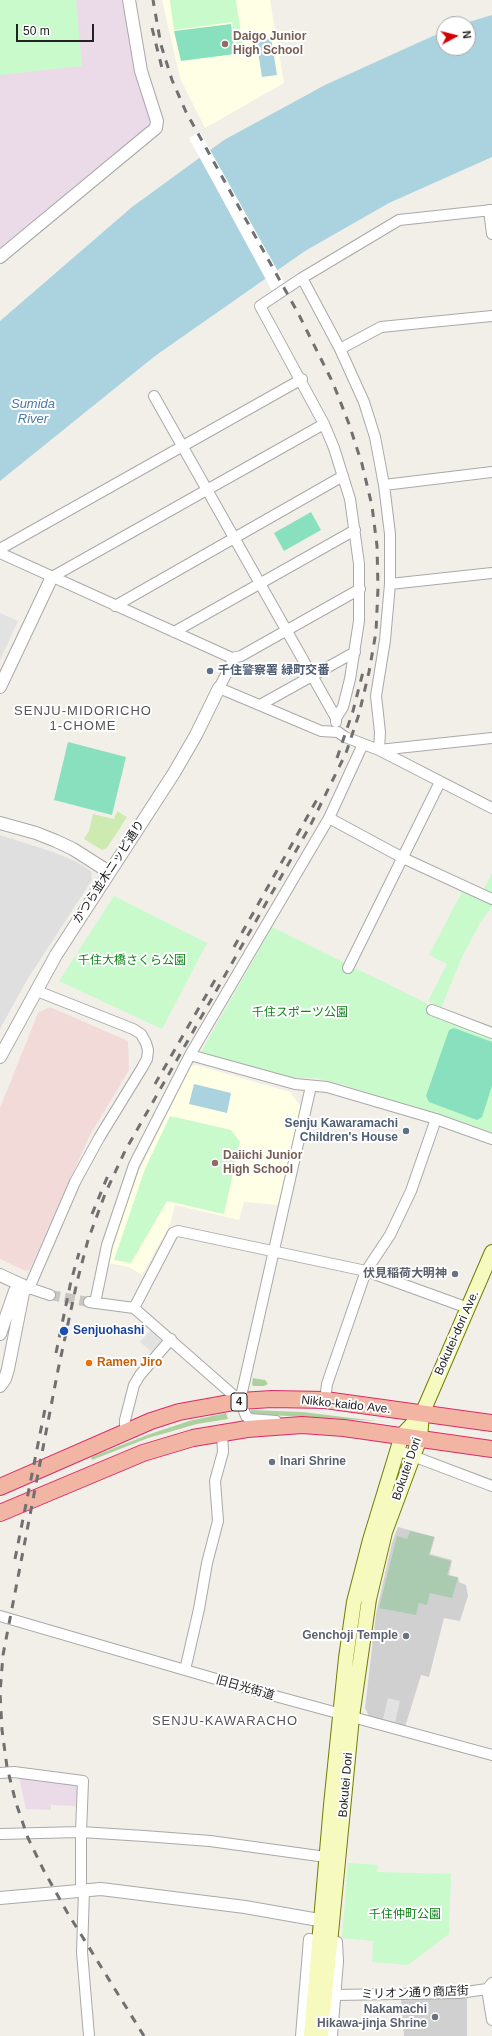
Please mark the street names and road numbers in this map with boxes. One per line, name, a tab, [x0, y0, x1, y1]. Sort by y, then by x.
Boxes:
street label: かつら並木ニッピ通り	[70, 818, 148, 926]
street label: Bokutei-dori Ave.	[432, 1288, 482, 1378]
road number: 4	[231, 1393, 247, 1411]
street label: Nikko-kaido Ave.	[301, 1393, 391, 1417]
street label: Bokutei Dori	[390, 1436, 424, 1502]
street label: 旧日光街道	[214, 1673, 276, 1703]
street label: Bokutei Dori	[336, 1752, 356, 1818]
street label: ミリオン通り商店街	[361, 1984, 469, 2002]

